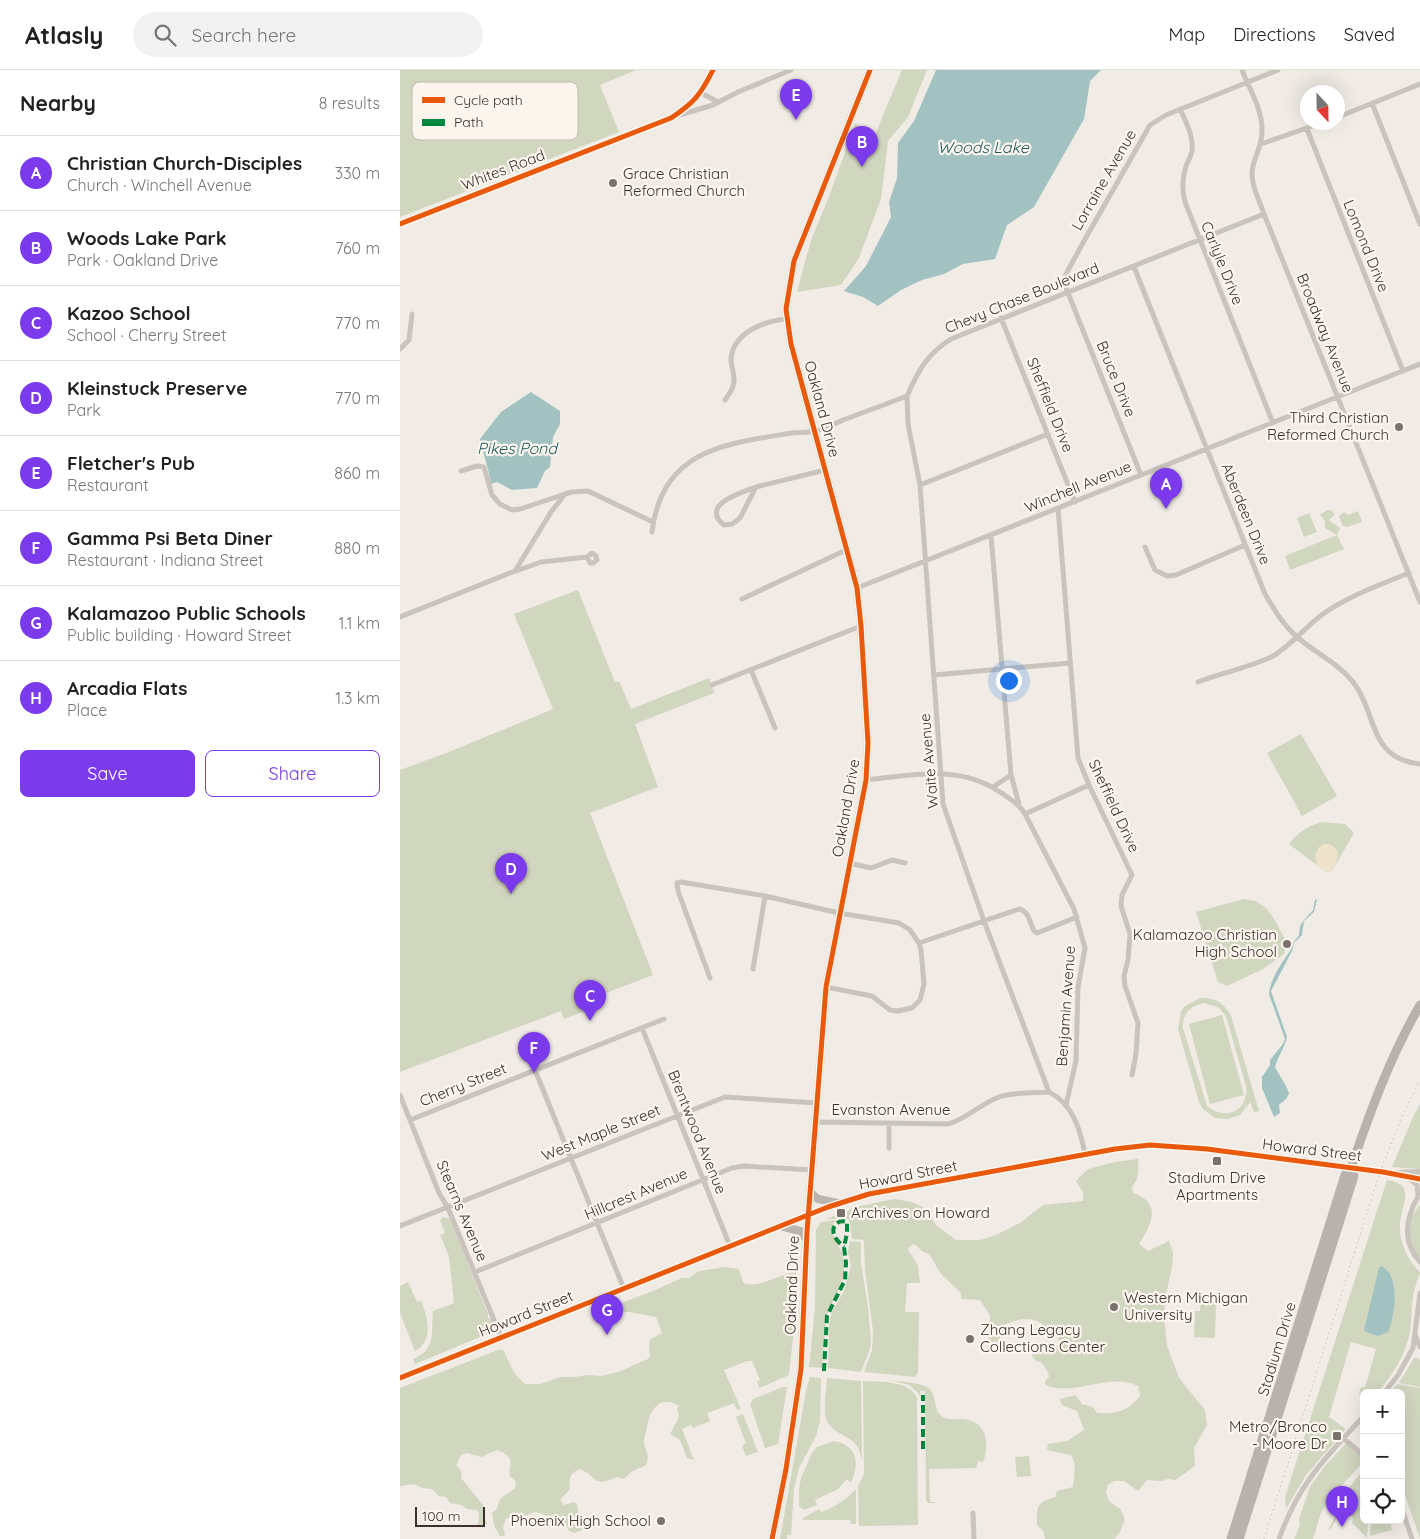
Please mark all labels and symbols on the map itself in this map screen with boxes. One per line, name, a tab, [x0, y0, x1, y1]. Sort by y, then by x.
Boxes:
pin: E	[780, 79, 812, 120]
legend	[412, 82, 578, 140]
north arrow	[1300, 85, 1345, 130]
text: Cycle path	[454, 91, 523, 109]
text: Path	[454, 113, 483, 131]
pin: B	[846, 126, 878, 167]
street label: Lorraine Avenue	[1067, 126, 1140, 234]
water label: Woods Lake	[937, 137, 1030, 157]
street label: Whites Road	[458, 145, 547, 194]
place label: Grace Christian Reformed Church	[623, 164, 745, 200]
marker: Grace Christian Reformed Church	[607, 177, 619, 189]
street label: Lomond Drive	[1339, 197, 1394, 295]
street label: Carlyle Drive	[1197, 218, 1248, 307]
street label: Chevy Chase Boulevard	[942, 258, 1102, 337]
street label: Broadway Avenue	[1293, 270, 1358, 395]
street label: Bruce Drive	[1093, 338, 1140, 420]
street label: Sheffield Drive	[1023, 355, 1078, 455]
street label: Oakland Drive	[800, 359, 844, 459]
place label: Third Christian Reformed Church	[1267, 408, 1389, 444]
marker: Third Christian Reformed Church	[1393, 421, 1405, 433]
water label: Pikes Pond	[477, 438, 559, 458]
street label: Winchell Avenue	[1022, 456, 1134, 517]
street label: Aberdeen Drive	[1217, 460, 1275, 567]
pin: A	[1150, 468, 1182, 509]
your location	[996, 668, 1022, 694]
street label: Waite Avenue	[915, 713, 942, 809]
street label: Sheffield Drive	[1085, 756, 1144, 855]
street label: Oakland Drive	[828, 758, 863, 858]
pin: D	[495, 853, 527, 894]
place label: Kalamazoo Christian High School	[1133, 925, 1277, 961]
marker: Kalamazoo Christian High School	[1281, 938, 1293, 950]
street label: Benjamin Avenue	[1052, 945, 1079, 1067]
pin: C	[574, 980, 606, 1021]
pin: F	[518, 1032, 550, 1073]
street label: Cherry Street	[417, 1059, 509, 1111]
street label: Brentwood Avenue	[664, 1067, 731, 1197]
street label: West Maple Street	[539, 1100, 663, 1165]
street label: Evanston Avenue	[831, 1100, 951, 1119]
street label: Howard Street	[1261, 1134, 1363, 1165]
marker: Stadium Drive Apartments	[1211, 1155, 1223, 1167]
street label: Howard Street	[857, 1156, 959, 1193]
street label: Stearns Avenue	[433, 1157, 492, 1264]
street label: Hillcrest Avenue	[581, 1163, 690, 1224]
place label: Stadium Drive Apartments	[1168, 1168, 1266, 1204]
place label: Archives on Howard	[851, 1203, 990, 1222]
marker: Archives on Howard	[835, 1207, 847, 1219]
street label: Oakland Drive	[780, 1235, 803, 1335]
street label: Howard Street	[476, 1286, 576, 1341]
place label: Western Michigan University	[1124, 1288, 1248, 1324]
pin: G	[591, 1294, 623, 1335]
street label: Stadium Drive	[1253, 1300, 1300, 1398]
marker: Western Michigan University	[1108, 1301, 1120, 1313]
place label: Zhang Legacy Collections Center	[980, 1320, 1105, 1356]
marker: Zhang Legacy Collections Center	[964, 1333, 976, 1345]
place label: Metro/Bronco - Moore Dr	[1229, 1417, 1327, 1453]
marker: Metro/Bronco - Moore Dr	[1331, 1430, 1343, 1442]
pin: H	[1326, 1486, 1358, 1527]
scale bar	[415, 1504, 485, 1527]
place label: Phoenix High School	[510, 1511, 651, 1530]
marker: Phoenix High School	[655, 1515, 667, 1527]

